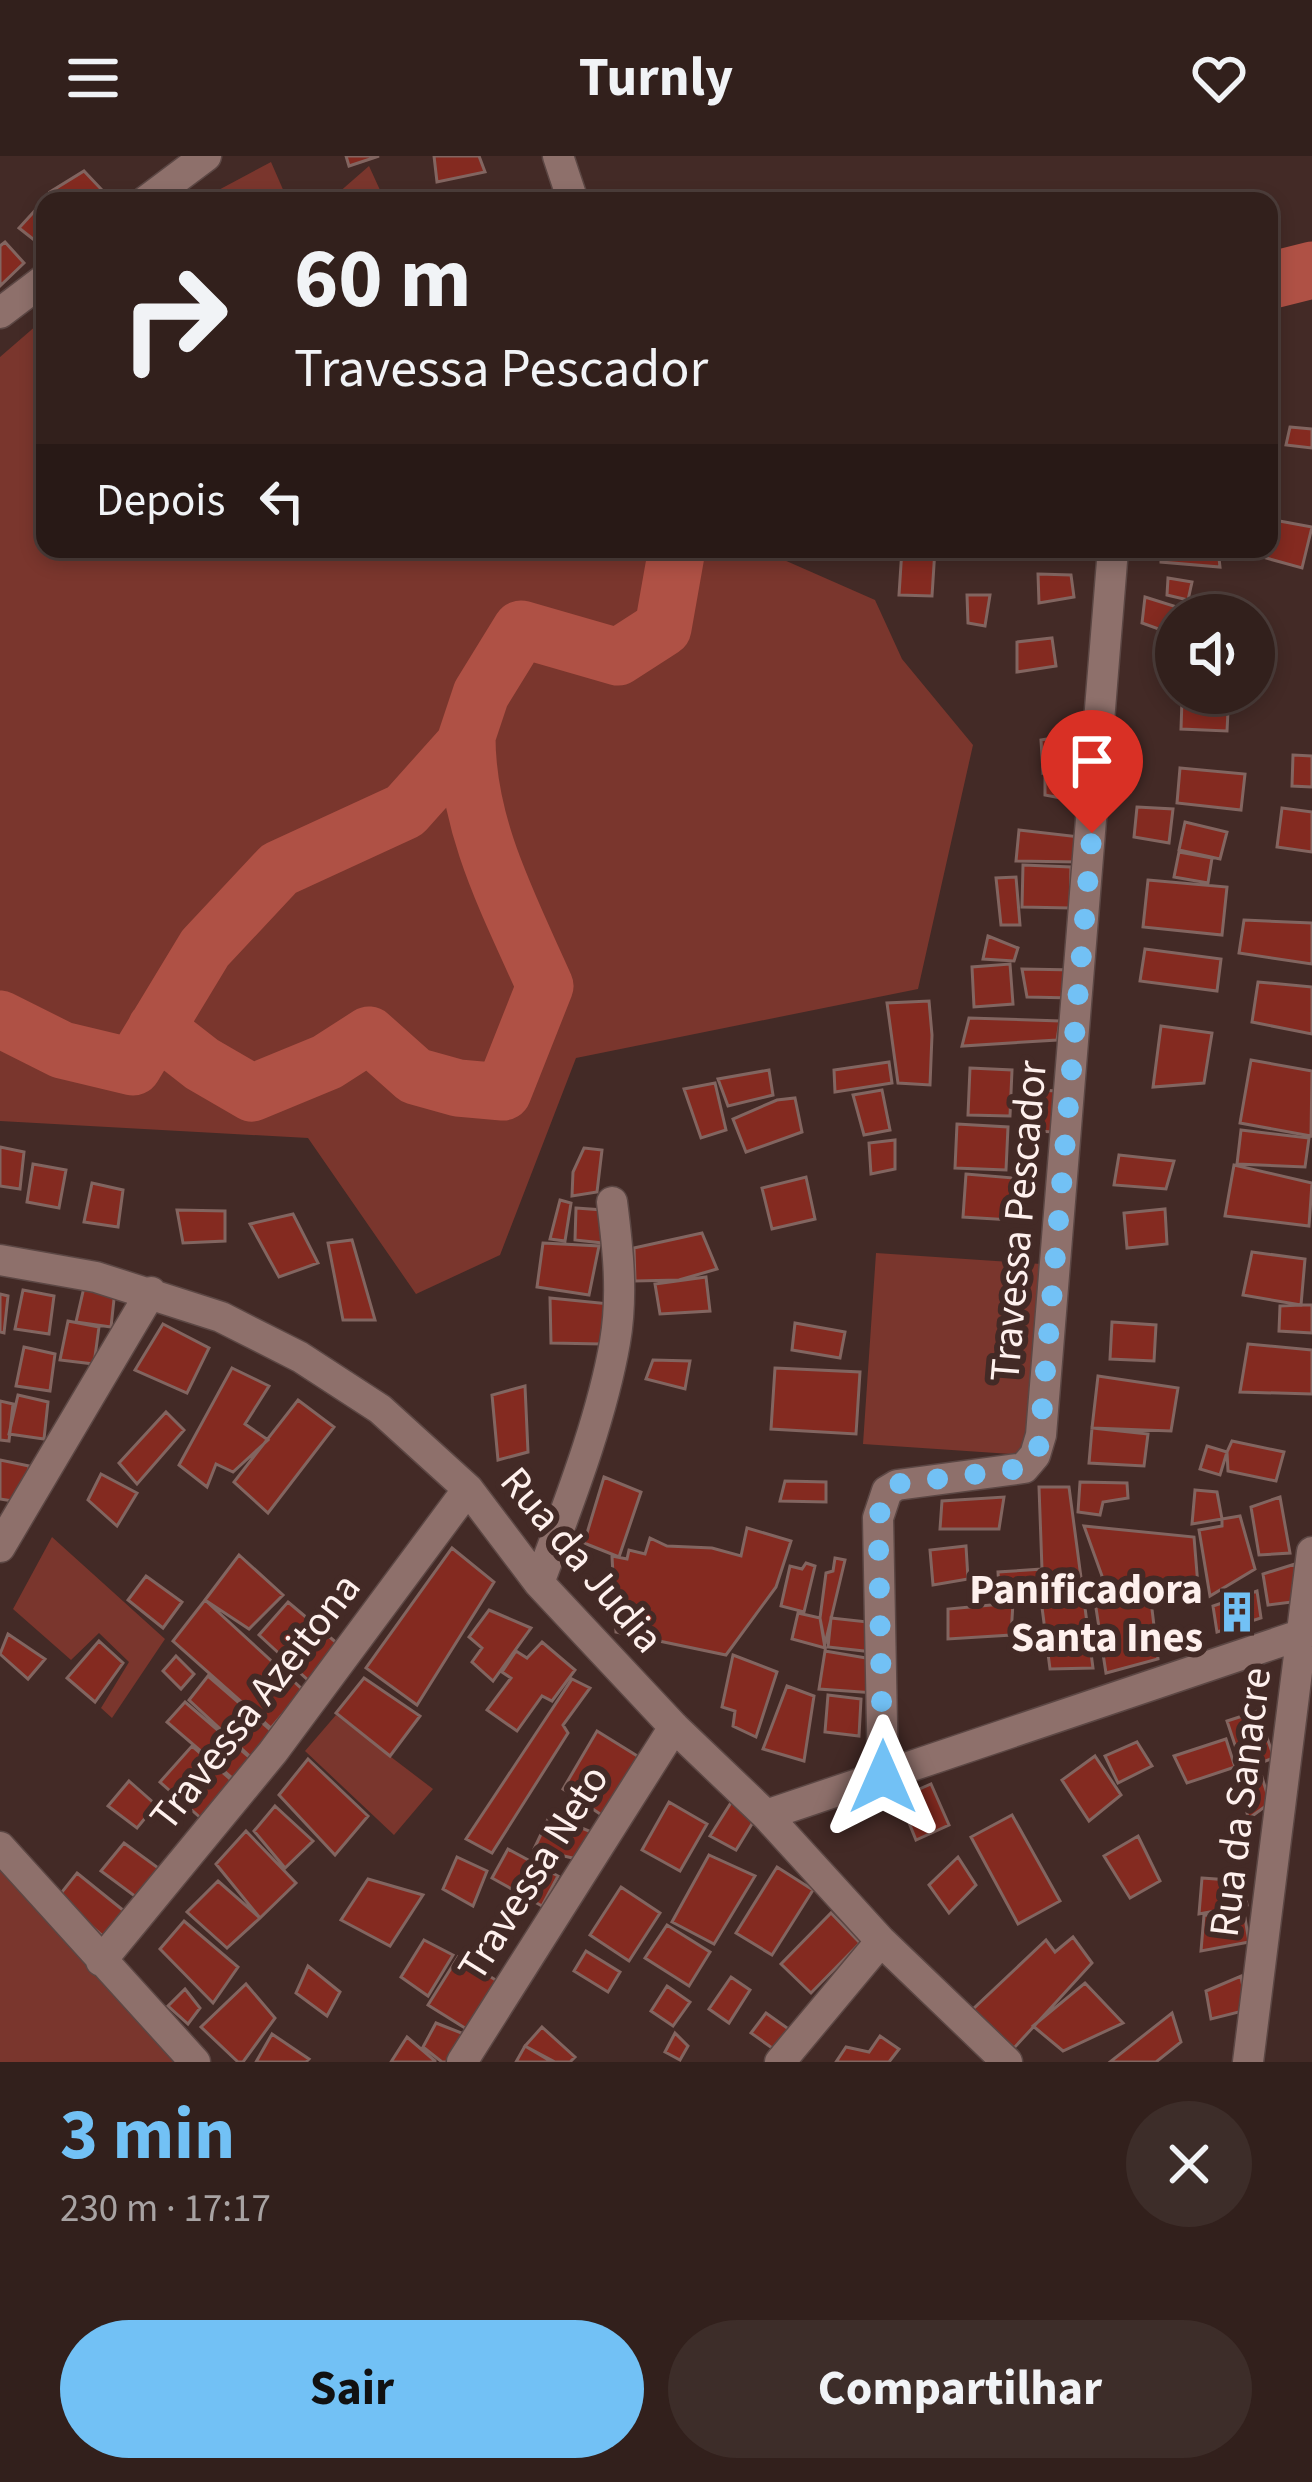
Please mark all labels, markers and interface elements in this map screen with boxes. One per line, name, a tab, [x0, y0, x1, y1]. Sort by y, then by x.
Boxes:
text: Turnly	[579, 40, 733, 117]
icon: menu	[60, 45, 126, 111]
icon: heart	[1186, 45, 1252, 111]
text: 60 m	[294, 220, 472, 340]
icon: right	[96, 240, 252, 396]
text: Travessa Pescador	[294, 331, 708, 408]
icon: left	[249, 468, 315, 534]
text: Depois	[96, 469, 225, 533]
map controls	[1155, 594, 1275, 714]
button: sound	[1155, 594, 1275, 714]
pin	[1041, 710, 1143, 833]
icon: arrive	[1059, 728, 1125, 794]
street label: Travessa Pescador	[975, 1058, 1063, 1384]
street label: Rua da Judia	[486, 1454, 677, 1667]
place label: Panificadora Santa Ines	[969, 1560, 1203, 1668]
street label: Travessa Azeitona	[136, 1561, 375, 1844]
building icon: Panificadora Santa Ines	[1214, 1589, 1260, 1635]
street label: Rua da Sanacre	[1195, 1664, 1287, 1940]
position arrow	[820, 1714, 946, 1840]
street label: Travessa Neto	[444, 1754, 624, 1993]
text: 3 min	[60, 2084, 235, 2187]
button: close	[1126, 2101, 1252, 2227]
text: 230 m · 17:17	[60, 2181, 271, 2237]
button: Sair	[60, 2320, 644, 2458]
button: Compartilhar	[668, 2320, 1252, 2458]

